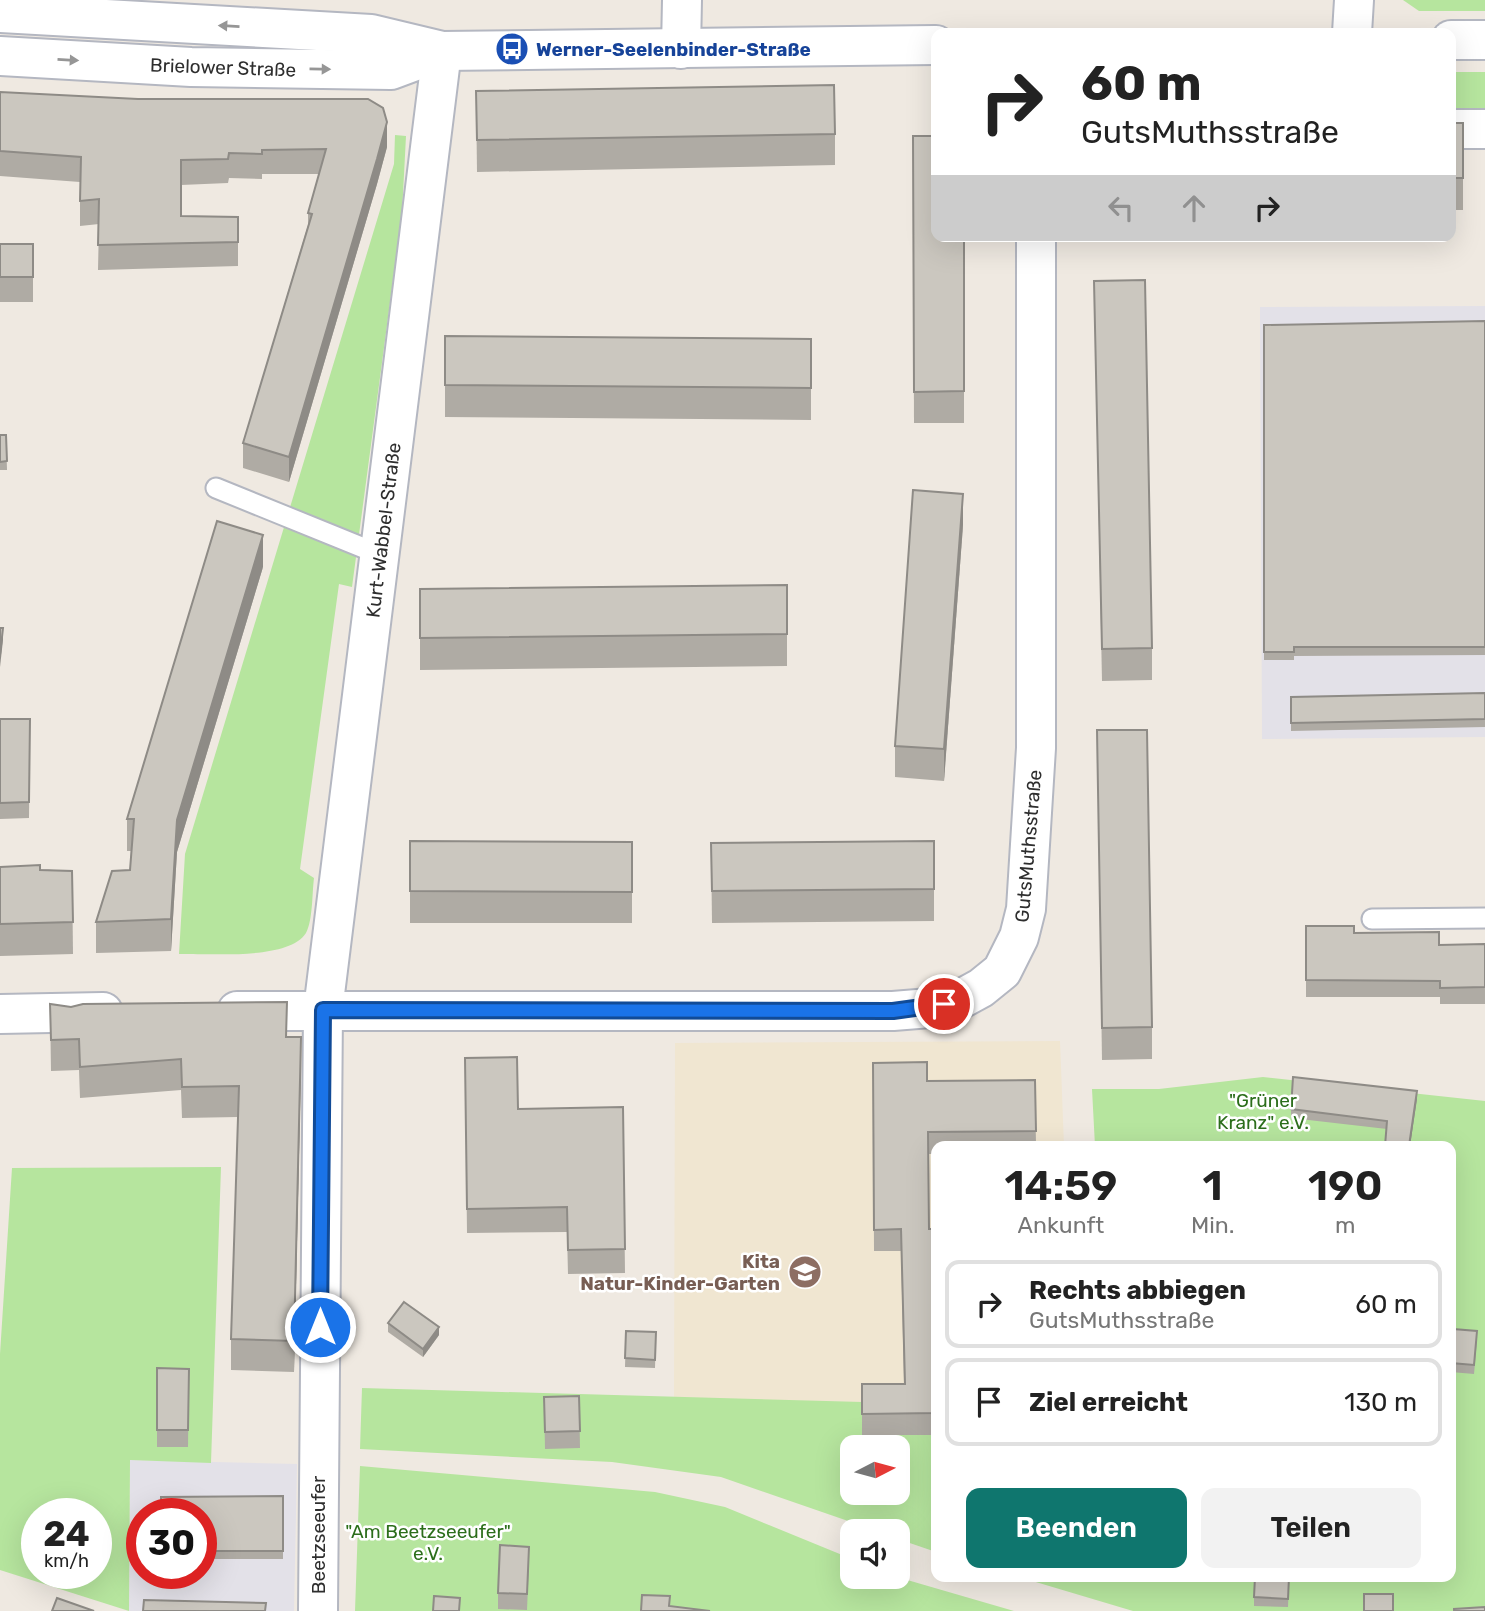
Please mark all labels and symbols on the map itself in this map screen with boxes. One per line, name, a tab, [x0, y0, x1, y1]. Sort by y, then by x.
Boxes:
one-way arrow	[218, 20, 240, 31]
bus stop icon: Werner-Seelenbinder-Straße	[493, 30, 531, 68]
place label: Werner-Seelenbinder-Straße	[536, 38, 811, 61]
street label: Brielower Straße	[150, 53, 296, 82]
one-way arrow	[57, 55, 79, 66]
one-way arrow	[309, 63, 331, 75]
street label: Kurt-Wabbel-Straße	[361, 441, 406, 619]
street label: GutsMuthsstraße	[1010, 769, 1047, 923]
pin	[914, 974, 974, 1034]
park label: "Grüner Kranz" e.V.	[1217, 1089, 1309, 1134]
place label: Kita Natur-Kinder-Garten	[580, 1250, 780, 1295]
school or university icon: Kita Natur-Kinder-Garten	[786, 1253, 824, 1291]
position arrow	[283, 1290, 357, 1364]
north arrow	[840, 1435, 910, 1505]
street label: Beetzseeufer	[307, 1475, 330, 1594]
speed limit sign: 30	[126, 1498, 217, 1589]
park label: "Am Beetzseeufer" e.V.	[345, 1520, 511, 1565]

